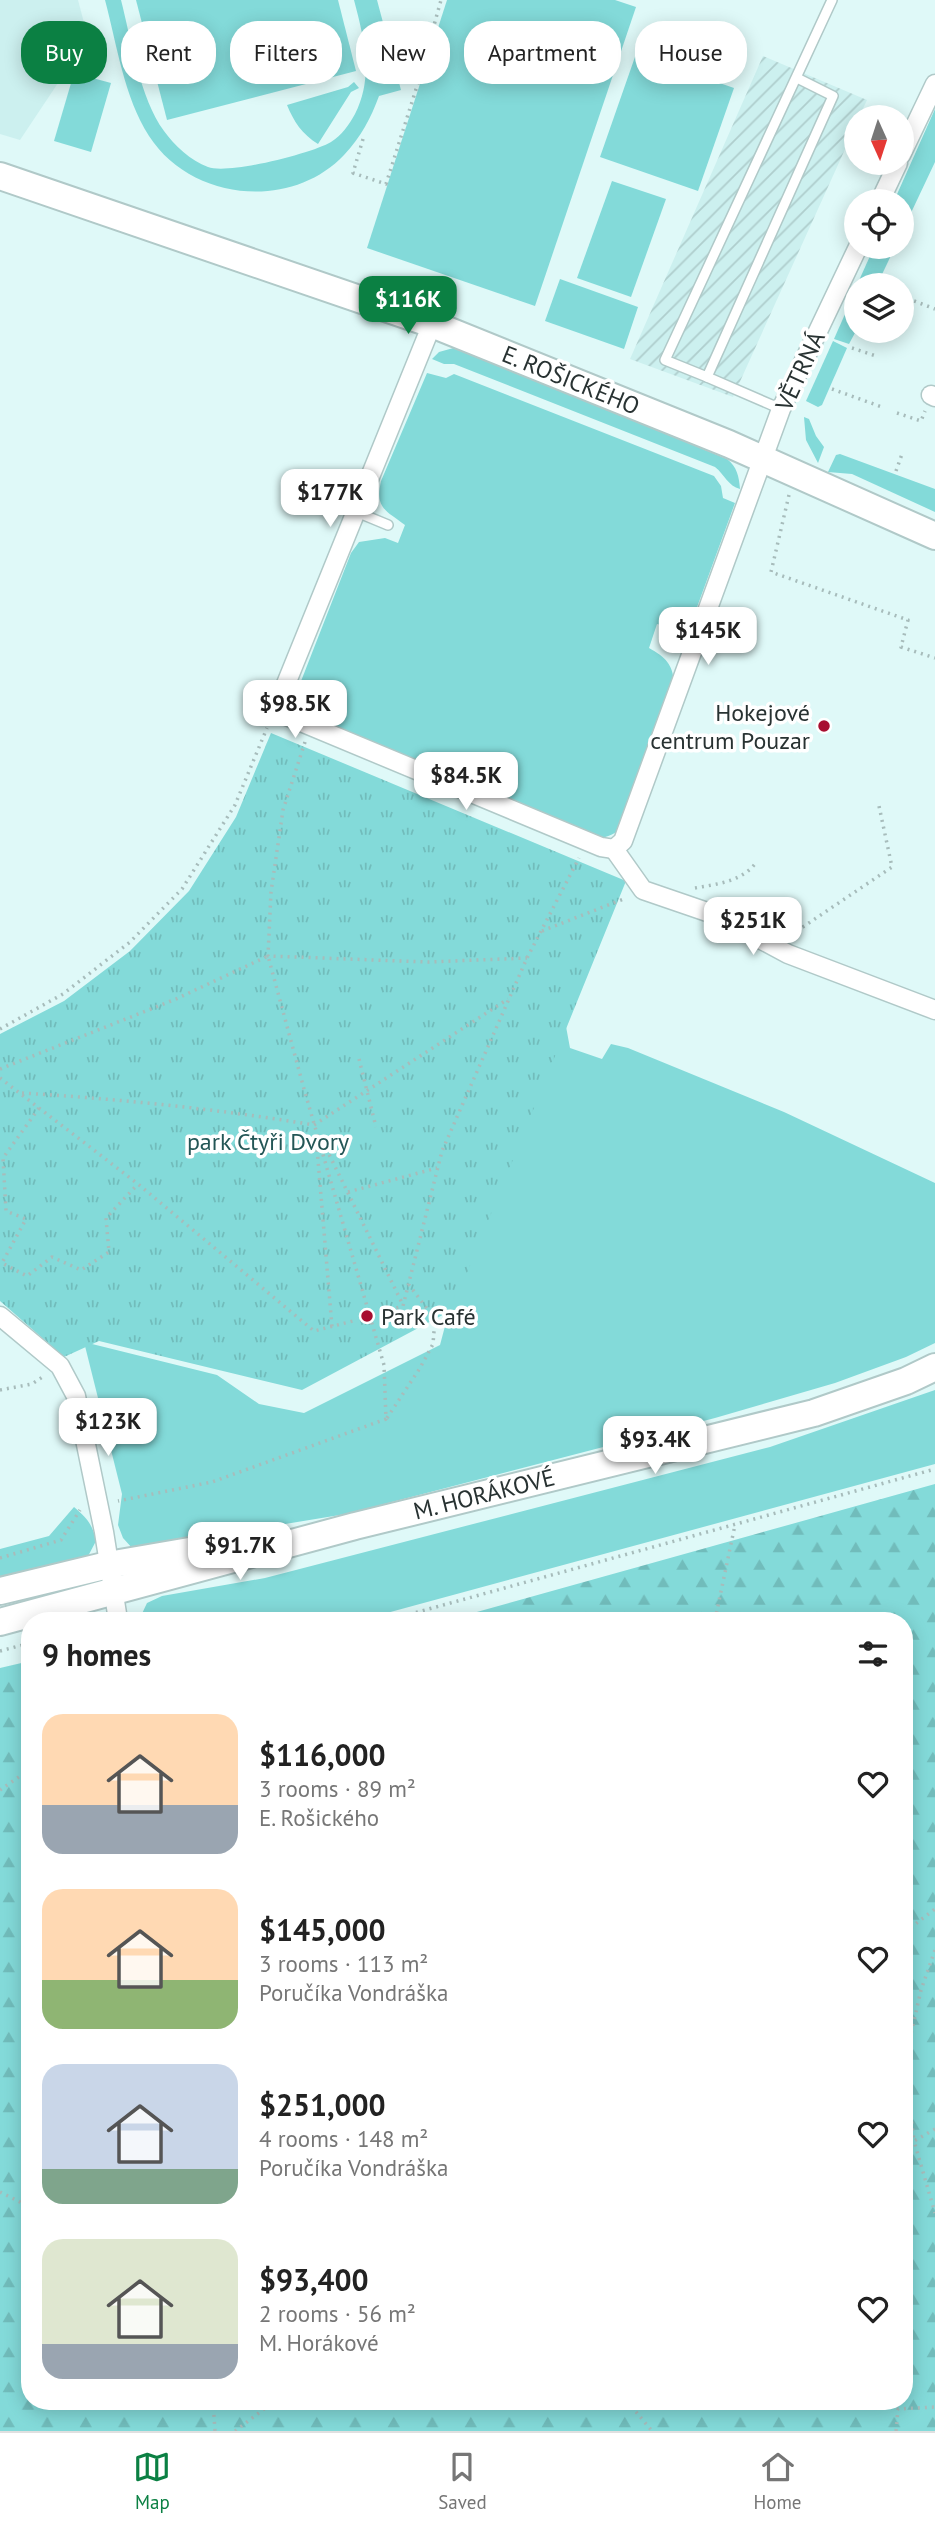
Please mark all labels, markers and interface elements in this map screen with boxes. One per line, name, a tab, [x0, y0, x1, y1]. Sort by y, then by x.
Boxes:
chip: Buy	[21, 21, 107, 84]
chip: Rent	[121, 21, 216, 84]
chip: Filters	[230, 21, 342, 84]
chip: New	[356, 21, 450, 84]
chip: Apartment	[464, 21, 621, 84]
chip: House	[635, 21, 747, 84]
north arrow	[844, 105, 914, 175]
map controls	[844, 105, 914, 343]
button: locate	[844, 189, 914, 259]
button: layers	[844, 273, 914, 343]
pin: $116K	[359, 276, 457, 336]
text: $116K	[375, 284, 441, 313]
street label: VĚTRNÁ	[768, 326, 832, 417]
street label: E. ROŠICKÉHO	[498, 338, 644, 422]
pin: $177K	[281, 470, 379, 529]
text: $177K	[297, 477, 363, 506]
pin: $145K	[659, 608, 757, 667]
text: $145K	[675, 615, 741, 644]
pin: $98.5K	[238, 680, 352, 740]
text: $98.5K	[259, 688, 331, 717]
place label: Hokejové centrum Pouzar	[650, 697, 810, 756]
marker: Hokejové centrum Pouzar	[816, 718, 832, 734]
pin: $84.5K	[409, 752, 523, 812]
text: $84.5K	[430, 760, 502, 789]
pin: $251K	[704, 898, 802, 957]
text: $251K	[720, 905, 786, 934]
park label: park Čtyři Dvory	[187, 1126, 349, 1157]
place label: Park Café	[381, 1301, 476, 1332]
marker: Park Café	[359, 1308, 375, 1324]
pin: $123K	[59, 1398, 157, 1458]
text: $123K	[75, 1406, 141, 1435]
pin: $93.4K	[598, 1416, 712, 1476]
text: $93.4K	[619, 1424, 691, 1453]
street label: M. HORÁKOVÉ	[410, 1461, 558, 1527]
pin: $91.7K	[183, 1522, 297, 1582]
text: $91.7K	[204, 1530, 276, 1559]
text: 9 homes	[42, 1635, 151, 1674]
icon: filters	[854, 1635, 892, 1673]
text: $116,000	[259, 1735, 386, 1774]
icon: home	[98, 1742, 182, 1826]
icon: heart	[854, 1765, 892, 1803]
text: 3 rooms · 89 m²	[259, 1774, 416, 1803]
text: E. Rošického	[259, 1803, 379, 1832]
text: $145,000	[259, 1910, 386, 1949]
icon: home	[98, 1917, 182, 2001]
icon: heart	[854, 1940, 892, 1978]
text: 3 rooms · 113 m²	[259, 1949, 428, 1978]
text: Poručíka Vondráška	[259, 1978, 448, 2007]
text: $251,000	[259, 2085, 386, 2124]
icon: home	[98, 2092, 182, 2176]
icon: heart	[854, 2115, 892, 2153]
text: 4 rooms · 148 m²	[259, 2124, 428, 2153]
text: Poručíka Vondráška	[259, 2153, 448, 2182]
text: $93,400	[259, 2260, 369, 2299]
icon: home	[98, 2267, 182, 2351]
icon: heart	[854, 2290, 892, 2328]
text: 2 rooms · 56 m²	[259, 2299, 416, 2328]
text: M. Horákové	[259, 2328, 379, 2357]
tab: Map	[133, 2448, 171, 2514]
tab: Saved	[438, 2448, 487, 2514]
tab: Home	[753, 2448, 802, 2514]

